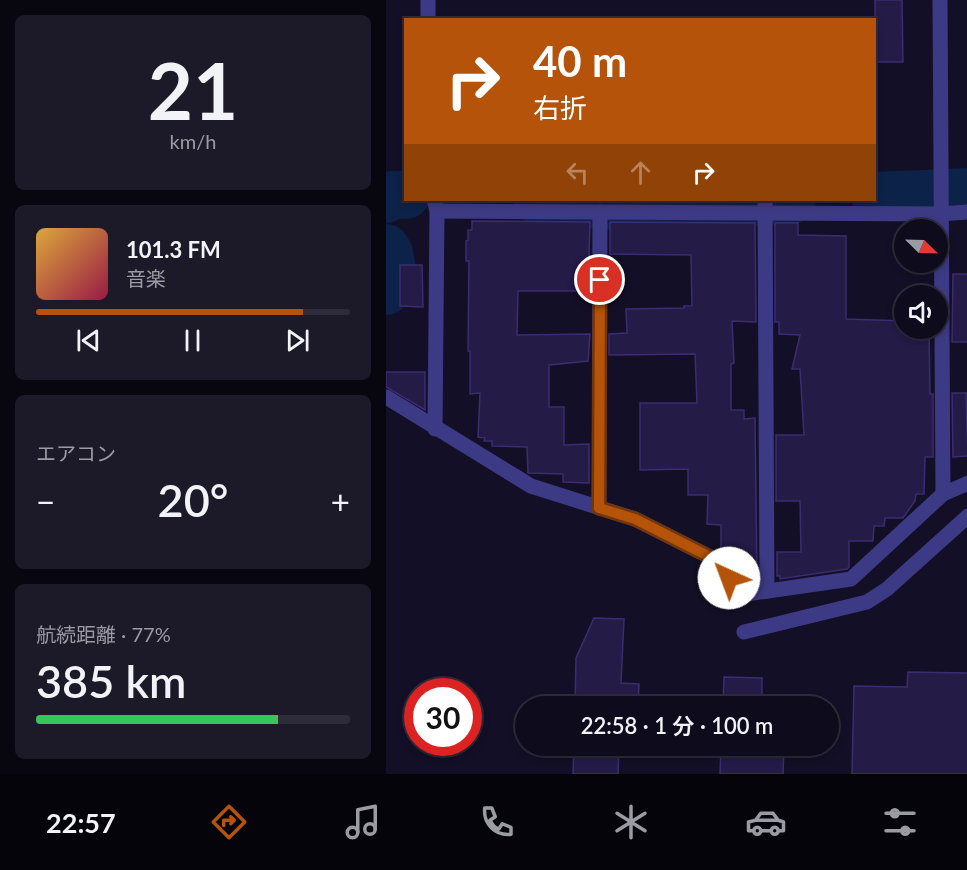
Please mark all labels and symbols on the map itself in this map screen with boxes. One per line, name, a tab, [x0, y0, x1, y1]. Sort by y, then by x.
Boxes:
north arrow	[894, 219, 948, 273]
pin	[574, 254, 625, 305]
position arrow	[697, 546, 761, 610]
speed limit sign: 30	[404, 678, 482, 756]

